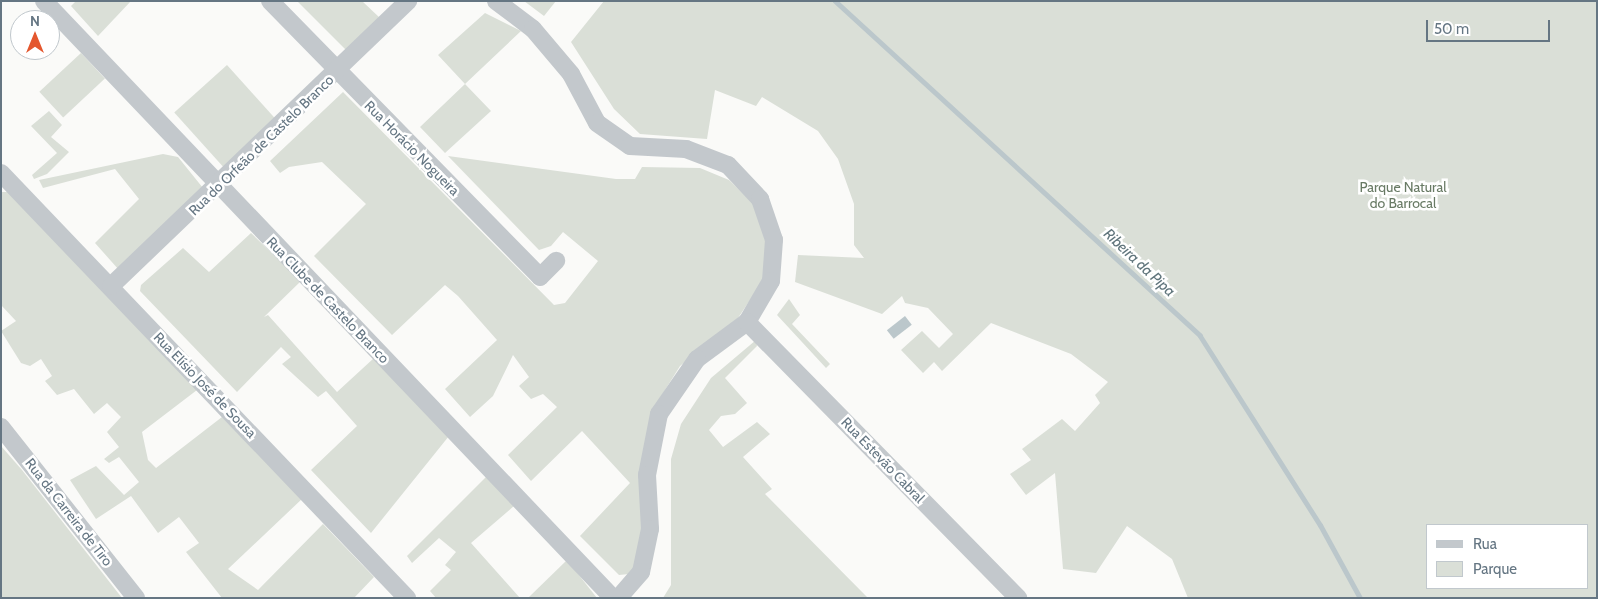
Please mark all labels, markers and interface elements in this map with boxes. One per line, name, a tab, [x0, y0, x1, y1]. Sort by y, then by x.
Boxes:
north arrow	[10, 10, 60, 60]
scale bar	[1428, 10, 1552, 42]
text: N	[30, 12, 40, 30]
text: 50 m	[1434, 20, 1469, 38]
street label: Rua do Orfeão de Castelo Branco	[185, 71, 337, 219]
street label: Rua Horácio Nogueira	[361, 97, 463, 199]
park label: Parque Natural do Barrocal	[1360, 179, 1446, 212]
water label: Ribeira da Pipa	[1100, 225, 1178, 301]
street label: Rua Clube de Castelo Branco	[263, 233, 393, 367]
street label: Rua Elísio José de Sousa	[150, 329, 260, 441]
street label: Rua Estevão Cabral	[838, 414, 928, 506]
street label: Rua da Carreira de Tiro	[22, 455, 116, 569]
legend	[1426, 524, 1588, 589]
text: Rua	[1473, 535, 1497, 553]
text: Parque	[1473, 560, 1517, 578]

